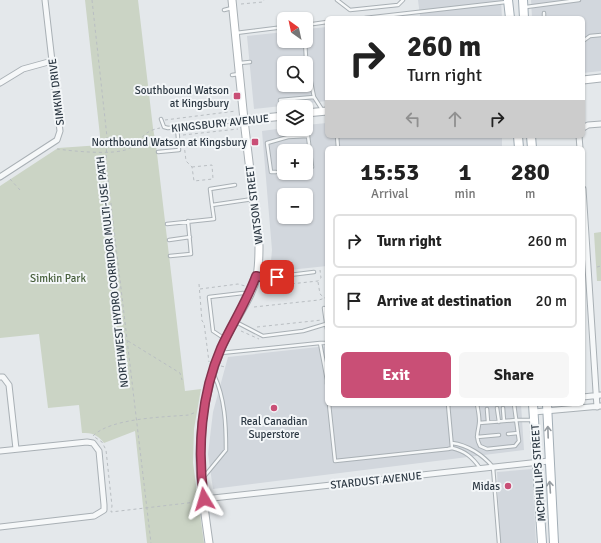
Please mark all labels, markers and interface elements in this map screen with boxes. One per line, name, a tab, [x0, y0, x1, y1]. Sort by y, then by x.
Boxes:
north arrow	[277, 12, 313, 48]
map controls	[277, 12, 313, 224]
text: 260 m	[407, 30, 481, 64]
icon: right	[341, 32, 393, 84]
button: search	[277, 56, 313, 92]
street label: SIMKIN DRIVE	[46, 58, 67, 126]
text: Turn right	[407, 64, 482, 86]
place label: Southbound Watson at Kingsbury	[135, 84, 230, 110]
marker: Southbound Watson at Kingsbury	[232, 91, 242, 101]
button: layers	[277, 100, 313, 136]
icon: left	[402, 108, 424, 130]
icon: ahead	[444, 108, 466, 130]
icon: right	[486, 108, 508, 130]
street label: KINGSBURY AVENUE	[170, 112, 270, 135]
place label: Northbound Watson at Kingsbury	[92, 136, 248, 149]
marker: Northbound Watson at Kingsbury	[250, 137, 260, 147]
button: +	[277, 144, 313, 180]
street label: NORTHWEST HYDRO CORRIDOR MULTI-USE PATH	[94, 155, 131, 388]
text: 15:53	[360, 157, 419, 187]
text: 1	[459, 157, 471, 187]
text: 280	[511, 157, 550, 187]
street label: WATSON STREET	[243, 164, 266, 245]
text: Arrival	[371, 186, 408, 202]
text: min	[455, 186, 476, 202]
text: m	[525, 186, 535, 202]
button: −	[277, 188, 313, 224]
icon: right	[343, 230, 365, 252]
text: Turn right	[377, 232, 442, 250]
text: 260 m	[527, 232, 567, 250]
pin	[260, 260, 294, 294]
icon: arrive	[266, 266, 288, 288]
park label: Simkin Park	[30, 272, 86, 285]
icon: arrive	[343, 290, 365, 312]
text: Arrive at destination	[377, 292, 512, 310]
text: 20 m	[536, 292, 567, 310]
button: Exit	[341, 352, 451, 398]
button: Share	[459, 352, 569, 398]
marker: Real Canadian Superstore	[269, 403, 279, 413]
place label: Real Canadian Superstore	[240, 415, 308, 441]
street label: MCPHILLIPS STREET	[529, 423, 548, 522]
one-way arrow	[544, 426, 551, 439]
street label: STARDUST AVENUE	[330, 469, 422, 492]
position arrow	[183, 478, 225, 520]
place label: Midas	[472, 480, 500, 493]
marker: Midas	[503, 481, 513, 491]
one-way arrow	[547, 481, 554, 494]

